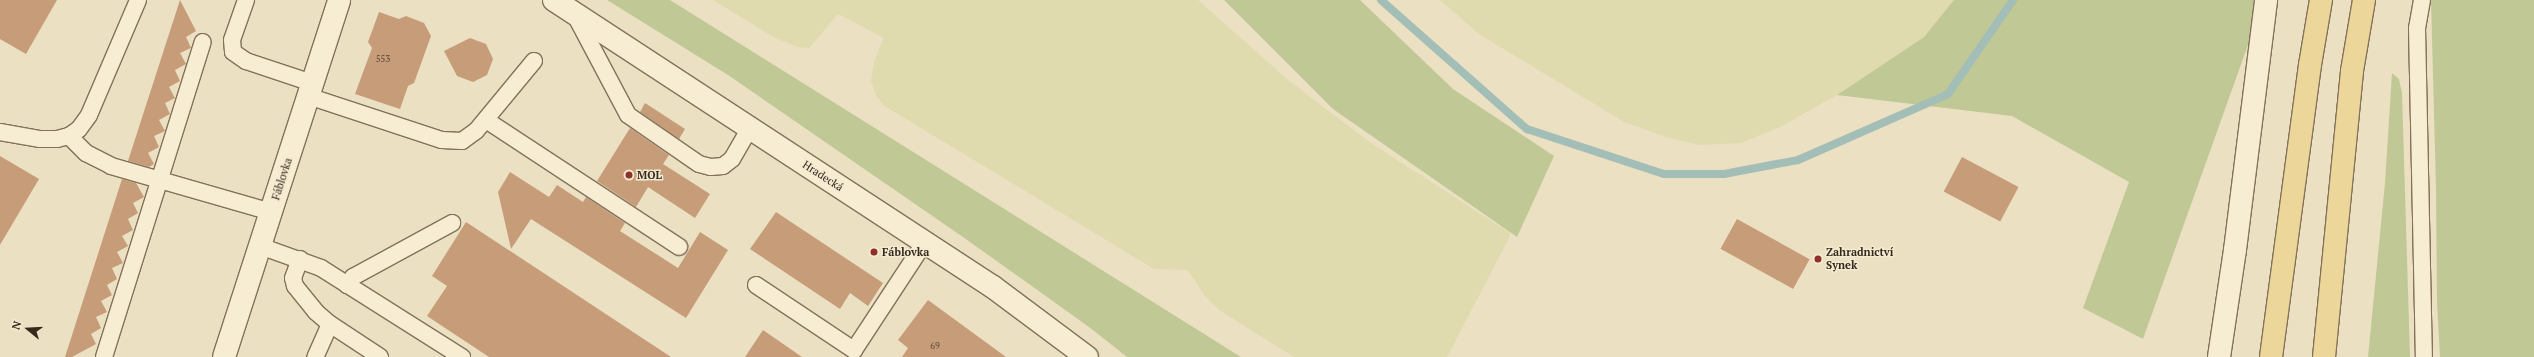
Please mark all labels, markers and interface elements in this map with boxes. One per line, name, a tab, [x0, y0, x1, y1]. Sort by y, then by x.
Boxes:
house number: 553	[376, 54, 390, 64]
street label: Fáblovka	[269, 156, 295, 202]
street label: Hradecká	[800, 158, 846, 194]
place label: MOL	[637, 168, 662, 182]
marker: MOL	[624, 170, 634, 180]
place label: Fáblovka	[882, 245, 929, 259]
place label: Zahradnictví Synek	[1826, 246, 1893, 272]
marker: Fáblovka	[869, 247, 879, 257]
marker: Zahradnictví Synek	[1813, 254, 1823, 264]
north arrow	[8, 309, 48, 349]
text: N	[9, 319, 25, 331]
house number: 69	[930, 341, 940, 351]

